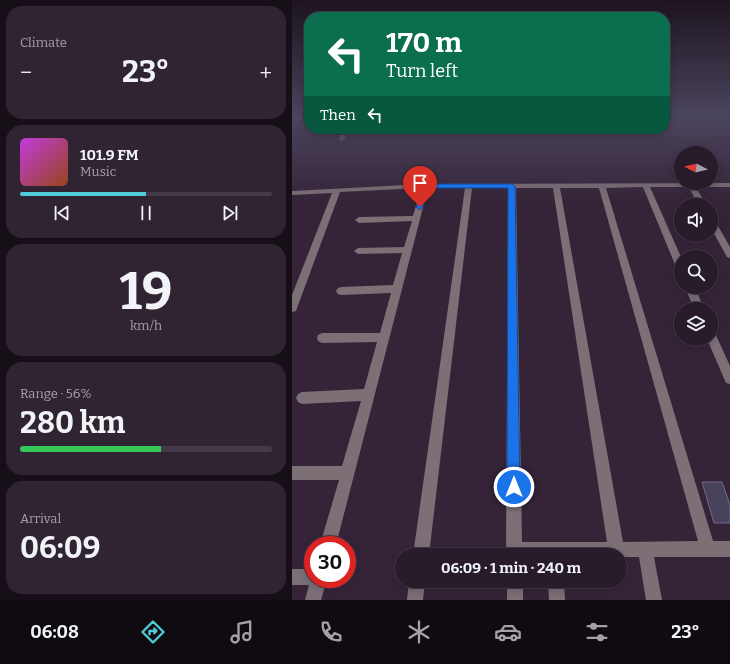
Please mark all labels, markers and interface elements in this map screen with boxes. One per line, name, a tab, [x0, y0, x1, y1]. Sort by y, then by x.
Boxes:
text: 170 m	[386, 26, 462, 59]
icon: left	[320, 28, 372, 80]
text: Climate	[20, 35, 67, 50]
text: 23°	[122, 54, 169, 90]
text: −	[20, 59, 32, 86]
text: +	[259, 59, 272, 86]
text: Turn left	[386, 60, 458, 82]
icon: left	[364, 104, 386, 126]
text: Then	[320, 106, 356, 124]
text: 101.9 FM	[80, 146, 138, 164]
north arrow	[674, 146, 718, 190]
map controls	[674, 146, 718, 346]
text: Music	[80, 164, 116, 179]
pin	[403, 166, 437, 207]
icon: arrive	[409, 172, 431, 194]
button: sound	[674, 198, 718, 242]
icon: previous	[51, 202, 73, 224]
icon: pause	[135, 202, 157, 224]
icon: next	[219, 202, 241, 224]
button: search	[674, 250, 718, 294]
text: 19	[119, 260, 173, 323]
button: layers	[674, 302, 718, 346]
text: km/h	[130, 318, 162, 333]
text: Range · 56%	[20, 386, 91, 401]
text: 280 km	[20, 405, 125, 441]
position arrow	[493, 466, 535, 508]
text: Arrival	[20, 511, 61, 526]
text: 06:09	[20, 530, 101, 566]
speed limit sign: 30	[304, 536, 356, 588]
text: 06:09 · 1 min · 240 m	[441, 559, 581, 577]
icon: directions	[139, 618, 167, 646]
icon: music	[228, 618, 256, 646]
icon: phone	[317, 618, 345, 646]
icon: climate	[405, 618, 433, 646]
icon: car	[494, 618, 522, 646]
icon: filters	[583, 618, 611, 646]
text: 06:08	[30, 621, 79, 643]
text: 23°	[671, 621, 700, 643]

